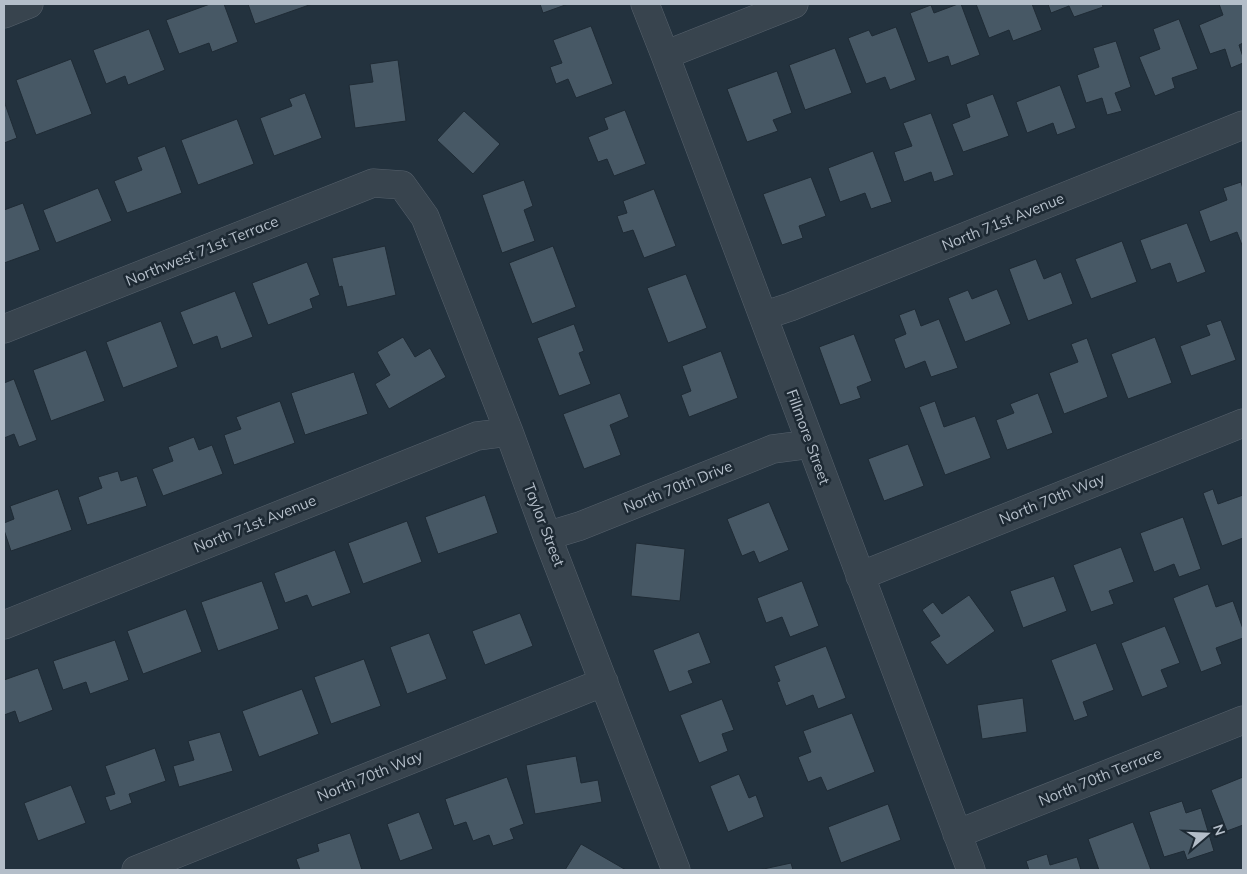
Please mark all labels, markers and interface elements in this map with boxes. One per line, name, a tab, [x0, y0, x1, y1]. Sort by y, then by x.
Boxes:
street label: North 71st Avenue	[939, 188, 1067, 255]
street label: Northwest 71st Terrace	[123, 211, 281, 290]
street label: Fillmore Street	[782, 387, 834, 487]
street label: North 70th Drive	[621, 456, 735, 517]
street label: North 70th Way	[996, 469, 1107, 528]
street label: Taylor Street	[520, 480, 569, 569]
street label: North 71st Avenue	[191, 490, 319, 557]
street label: North 70th Terrace	[1036, 743, 1164, 810]
street label: North 70th Way	[314, 746, 425, 805]
north arrow	[1182, 809, 1232, 859]
text: N	[1209, 822, 1230, 838]

